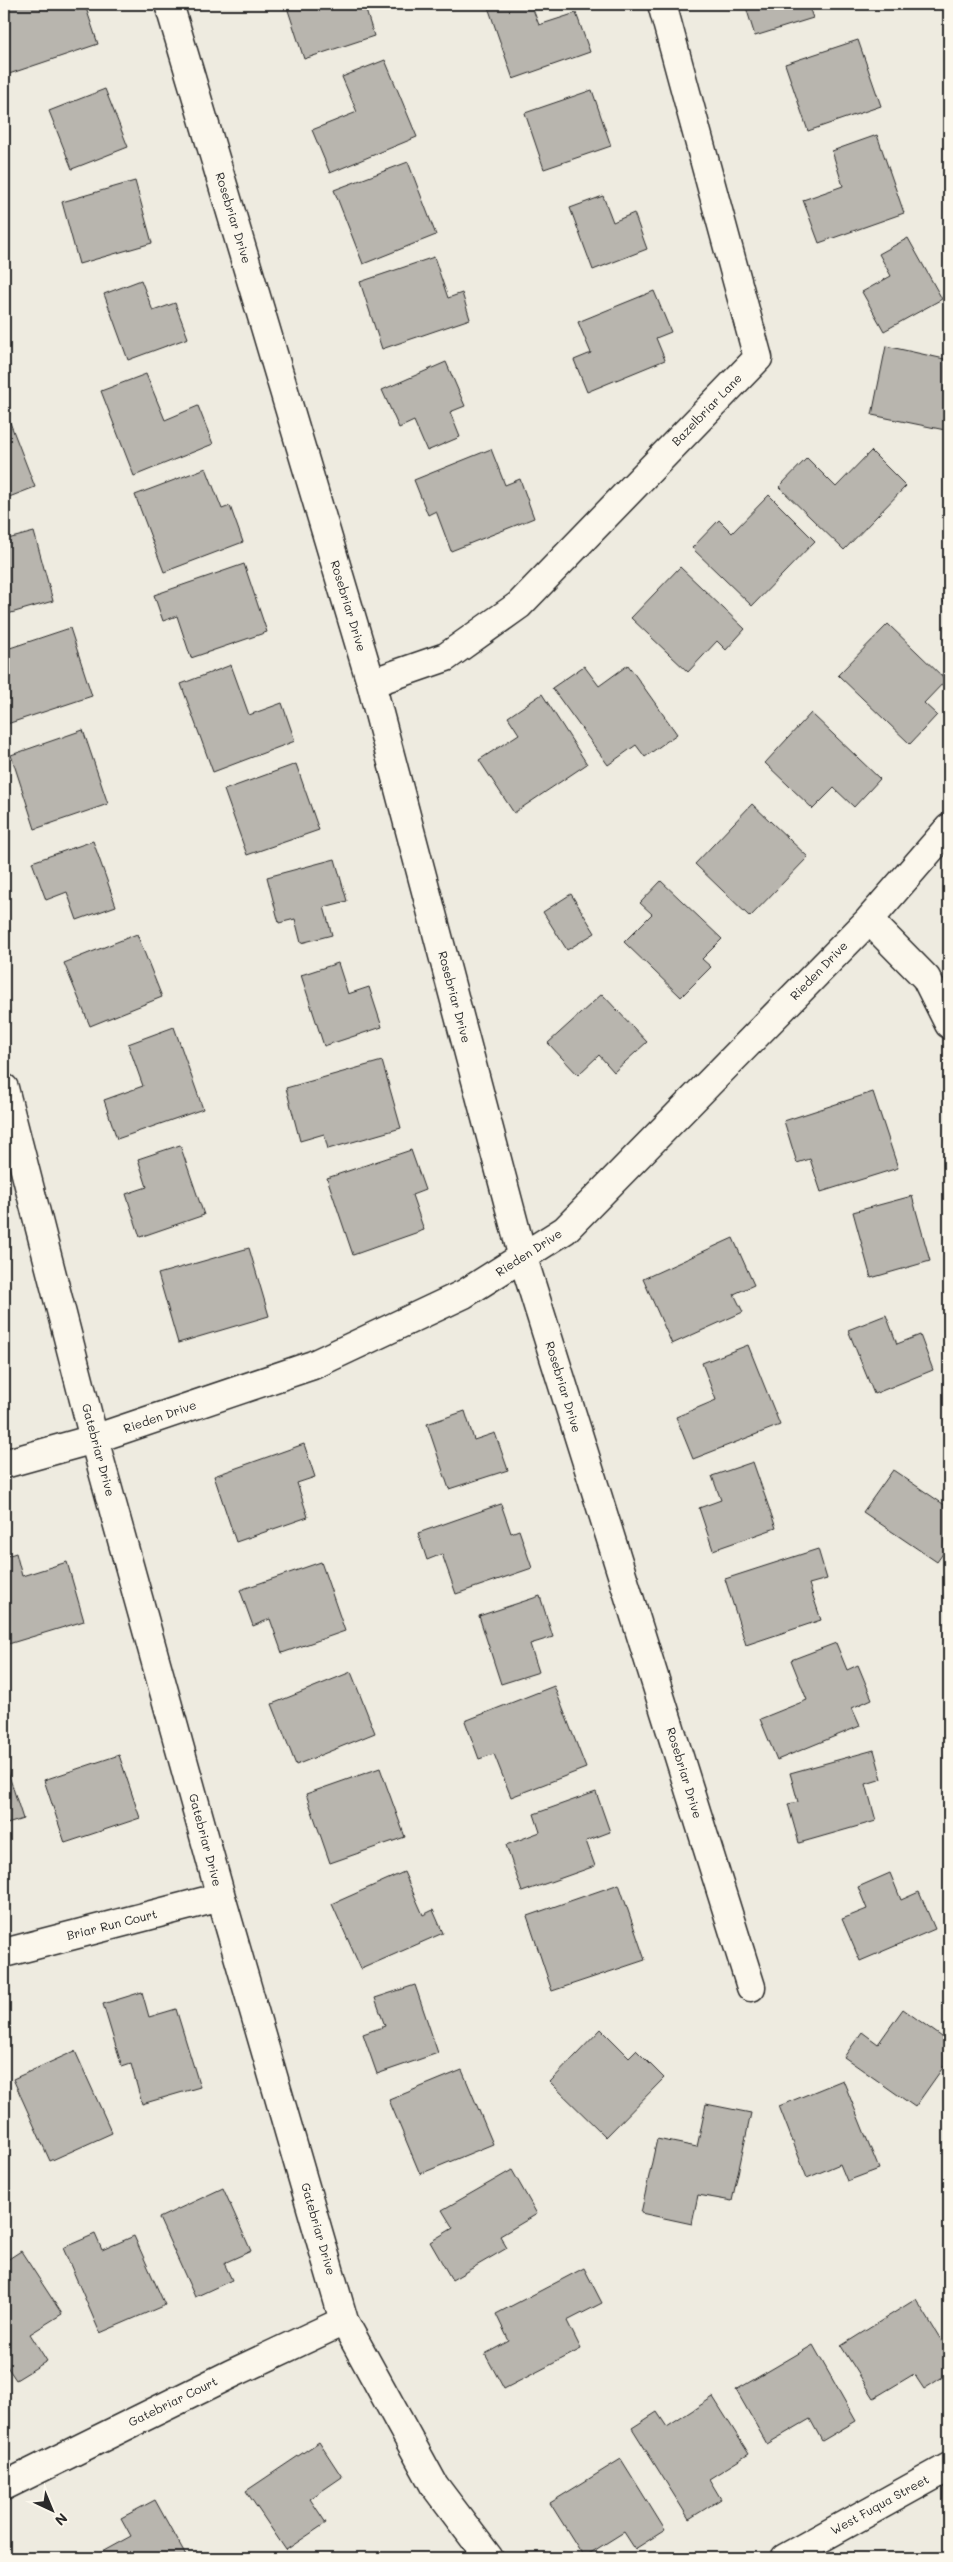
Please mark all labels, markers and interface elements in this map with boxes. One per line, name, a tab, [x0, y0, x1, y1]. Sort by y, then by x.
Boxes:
street label: Rosebriar Drive	[212, 170, 255, 265]
street label: Bazelbriar Lane	[668, 370, 745, 449]
street label: Rosebriar Drive	[327, 558, 370, 653]
street label: Rieden Drive	[786, 937, 850, 1003]
street label: Rosebriar Drive	[435, 949, 475, 1044]
street label: Rieden Drive	[492, 1225, 565, 1280]
street label: Rosebriar Drive	[542, 1339, 585, 1434]
street label: Rieden Drive	[121, 1396, 198, 1436]
street label: Gatebriar Drive	[79, 1402, 119, 1498]
street label: Rosebriar Drive	[663, 1725, 706, 1820]
street label: Gatebriar Drive	[186, 1792, 226, 1888]
street label: Briar Run Court	[65, 1905, 159, 1943]
street label: Gatebriar Drive	[298, 2181, 340, 2277]
street label: Gatebriar Court	[125, 2373, 220, 2430]
street label: West Fuqua Street	[828, 2470, 931, 2538]
north arrow	[28, 2484, 78, 2534]
text: N	[51, 2509, 72, 2530]

